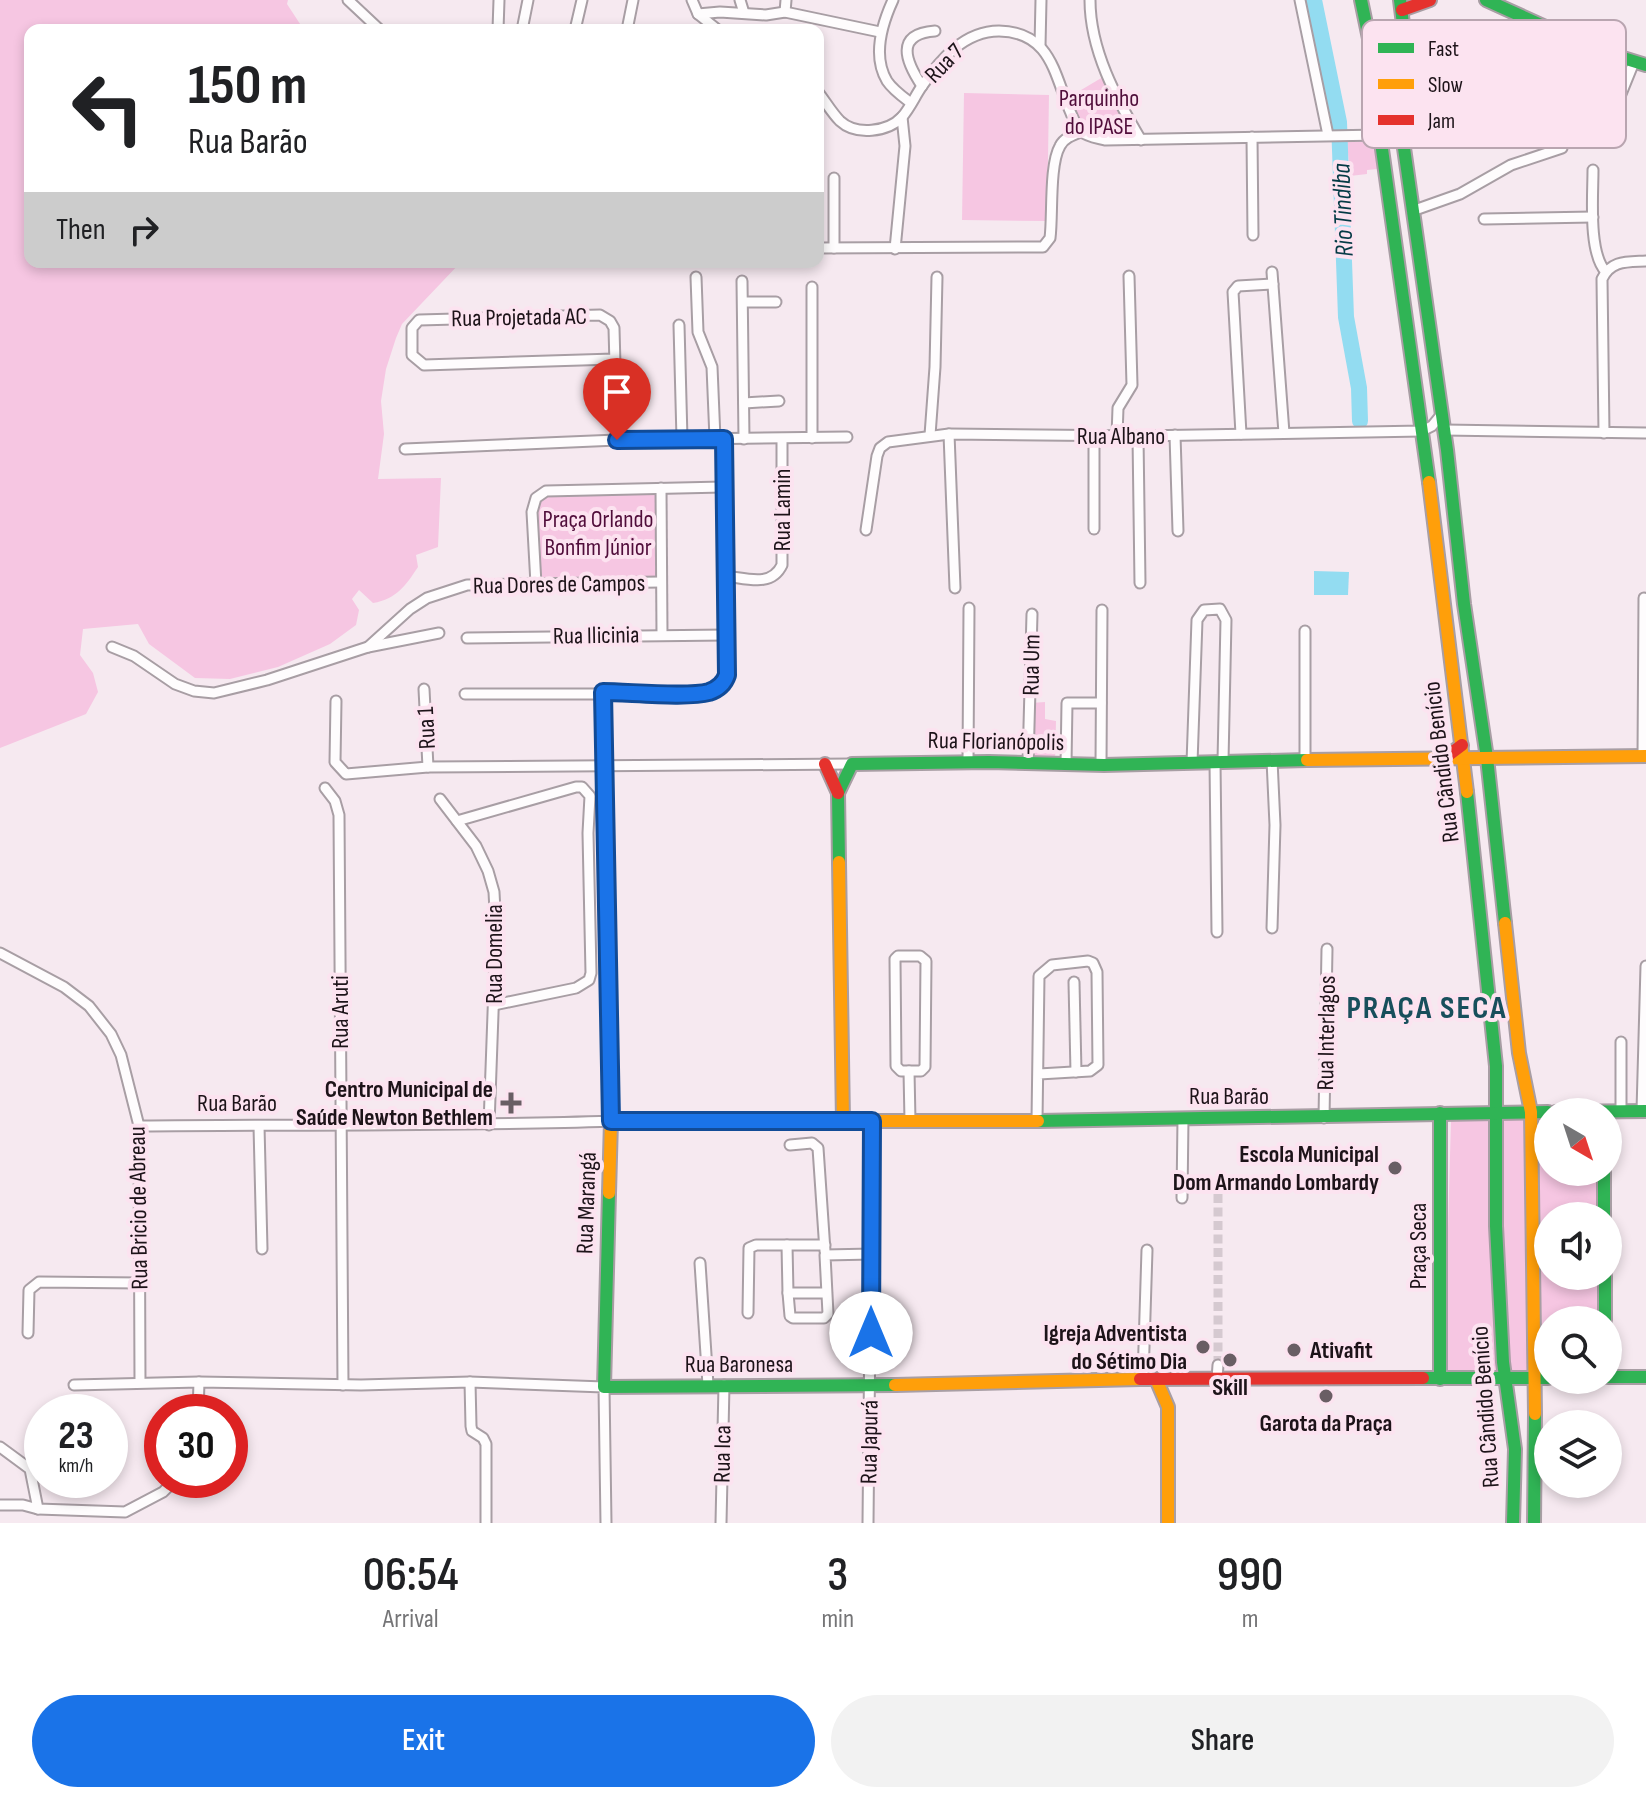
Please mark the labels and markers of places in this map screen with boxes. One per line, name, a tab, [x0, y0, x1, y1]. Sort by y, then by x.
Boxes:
pin	[583, 358, 651, 440]
place label: Centro Municipal de Saúde Newton Bethlem	[296, 1075, 493, 1132]
marker: Centro Municipal de Saúde Newton Bethlem	[500, 1092, 522, 1114]
place label: Escola Municipal Dom Armando Lombardy	[1173, 1140, 1379, 1197]
marker: Escola Municipal Dom Armando Lombardy	[1386, 1159, 1404, 1177]
place label: Igreja Adventista do Sétimo Dia	[1044, 1319, 1187, 1376]
place label: Ativafit	[1309, 1336, 1373, 1365]
marker: Igreja Adventista do Sétimo Dia	[1194, 1338, 1212, 1356]
marker: Ativafit	[1285, 1341, 1303, 1359]
marker: Skill	[1221, 1351, 1239, 1369]
place label: Skill	[1212, 1373, 1248, 1402]
marker: Garota da Praça	[1317, 1387, 1335, 1405]
place label: Garota da Praça	[1260, 1409, 1392, 1438]

